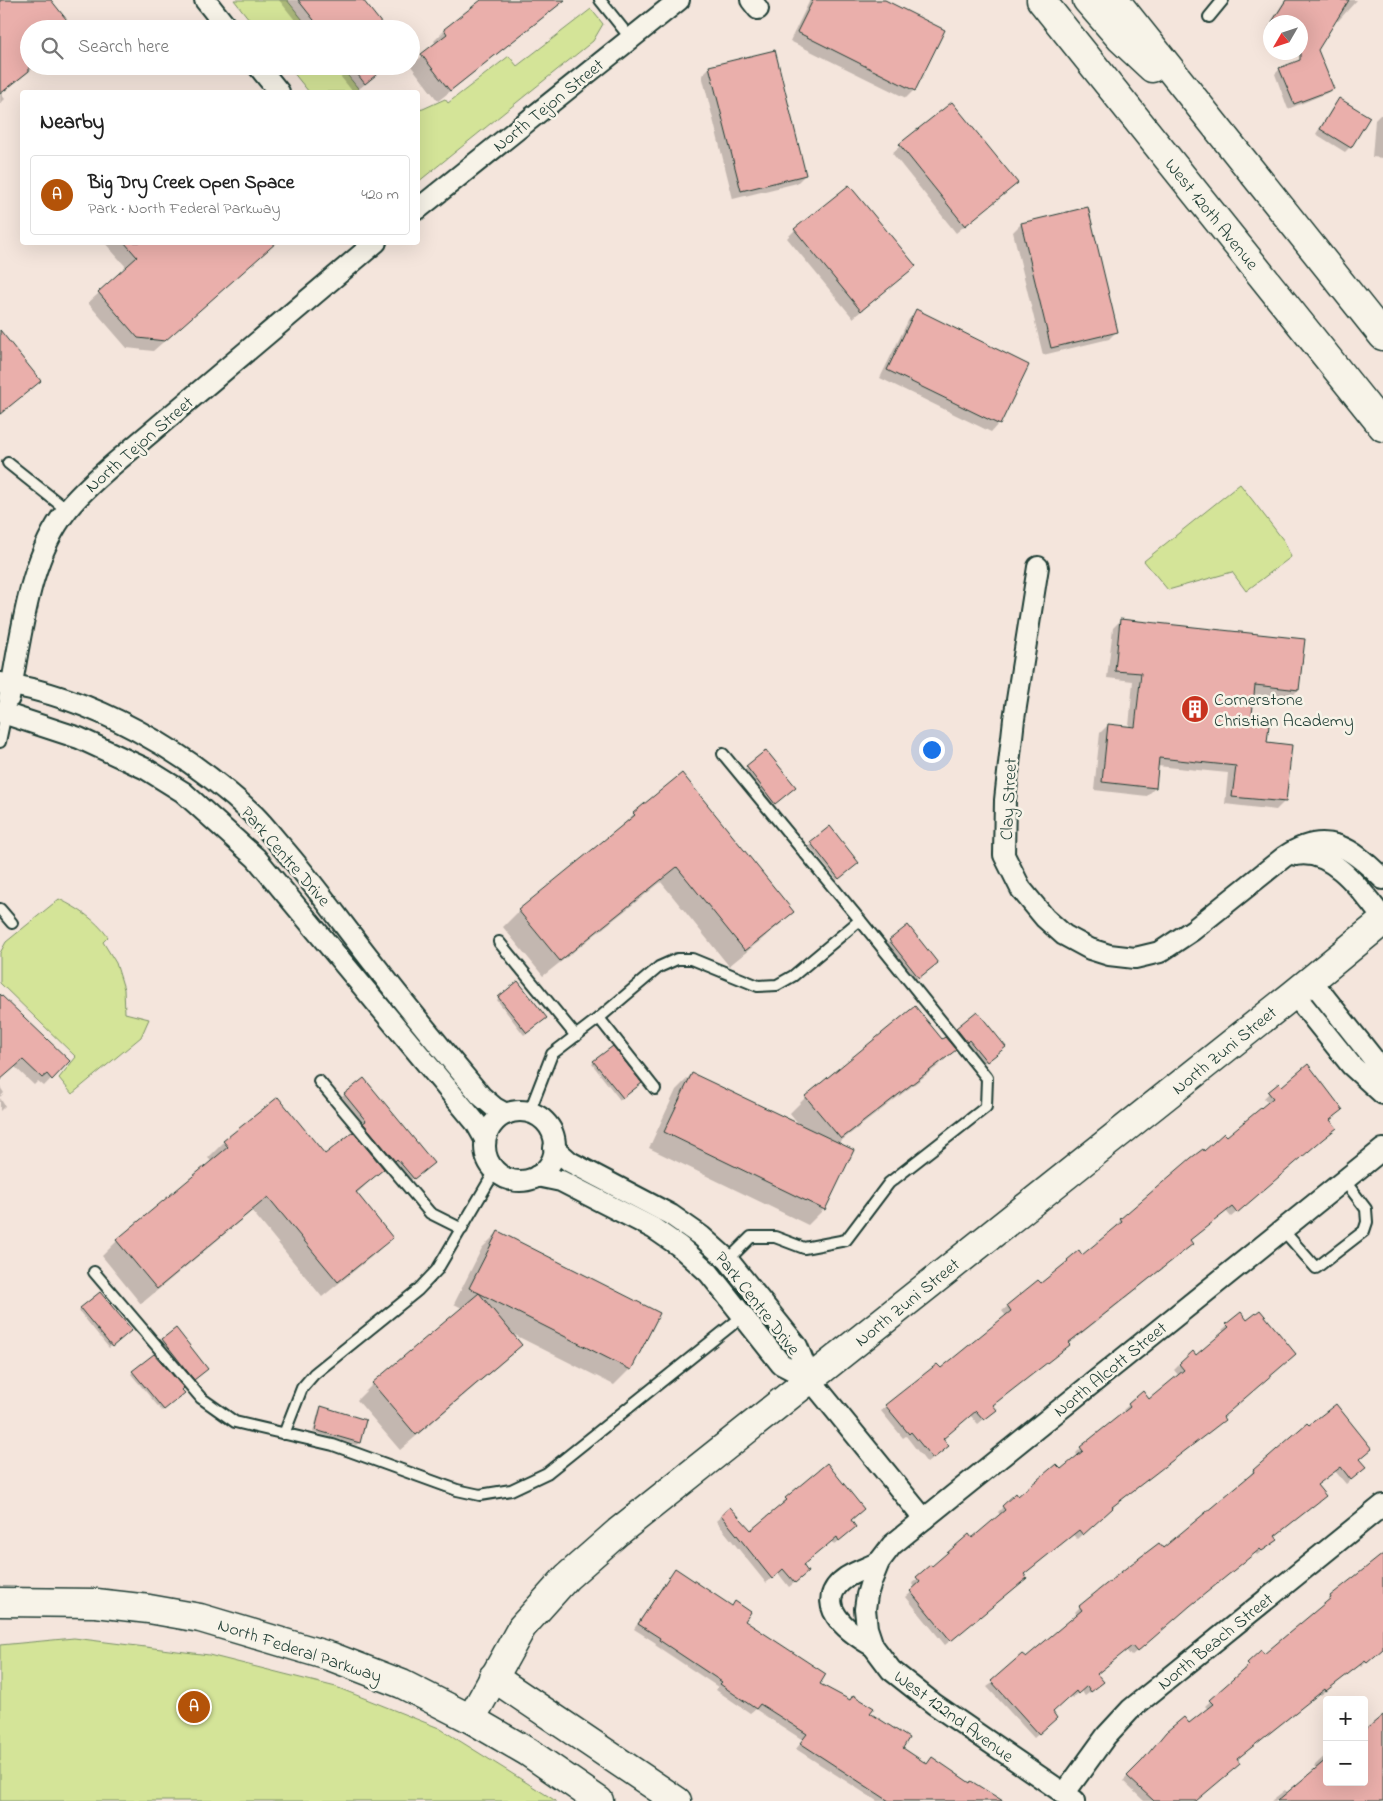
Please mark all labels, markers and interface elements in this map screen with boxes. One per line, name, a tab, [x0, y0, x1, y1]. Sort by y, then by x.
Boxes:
north arrow	[1263, 15, 1308, 60]
search box	[20, 20, 420, 75]
icon: search	[38, 34, 66, 62]
text: Search here	[78, 34, 169, 61]
street label: North Tejon Street	[488, 54, 610, 160]
text: Nearby	[40, 108, 104, 138]
street label: West 120th Avenue	[1157, 154, 1264, 277]
text: Big Dry Creek Open Space	[88, 170, 294, 197]
text: A	[52, 183, 62, 207]
text: 420 m	[361, 183, 399, 207]
text: Park · North Federal Parkway	[88, 197, 280, 221]
street label: North Tejon Street	[80, 391, 200, 500]
place label: Cornerstone Christian Academy	[1214, 688, 1354, 735]
building icon: Cornerstone Christian Academy	[1180, 694, 1210, 724]
your location	[919, 737, 945, 763]
street label: Clay Street	[995, 757, 1025, 841]
street label: Park Centre Drive	[233, 801, 336, 914]
street label: North Zuni Street	[1167, 1001, 1283, 1102]
street label: Park Centre Drive	[708, 1247, 806, 1362]
street label: North Zuni Street	[850, 1253, 966, 1354]
street label: North Alcott Street	[1049, 1317, 1174, 1425]
street label: North Beach Street	[1153, 1588, 1280, 1697]
street label: North Federal Parkway	[214, 1613, 385, 1691]
street label: West 122nd Avenue	[887, 1665, 1019, 1771]
pin: A	[178, 1688, 210, 1726]
map controls	[1323, 1696, 1368, 1786]
button: +	[1323, 1696, 1368, 1741]
button: −	[1323, 1741, 1368, 1786]

